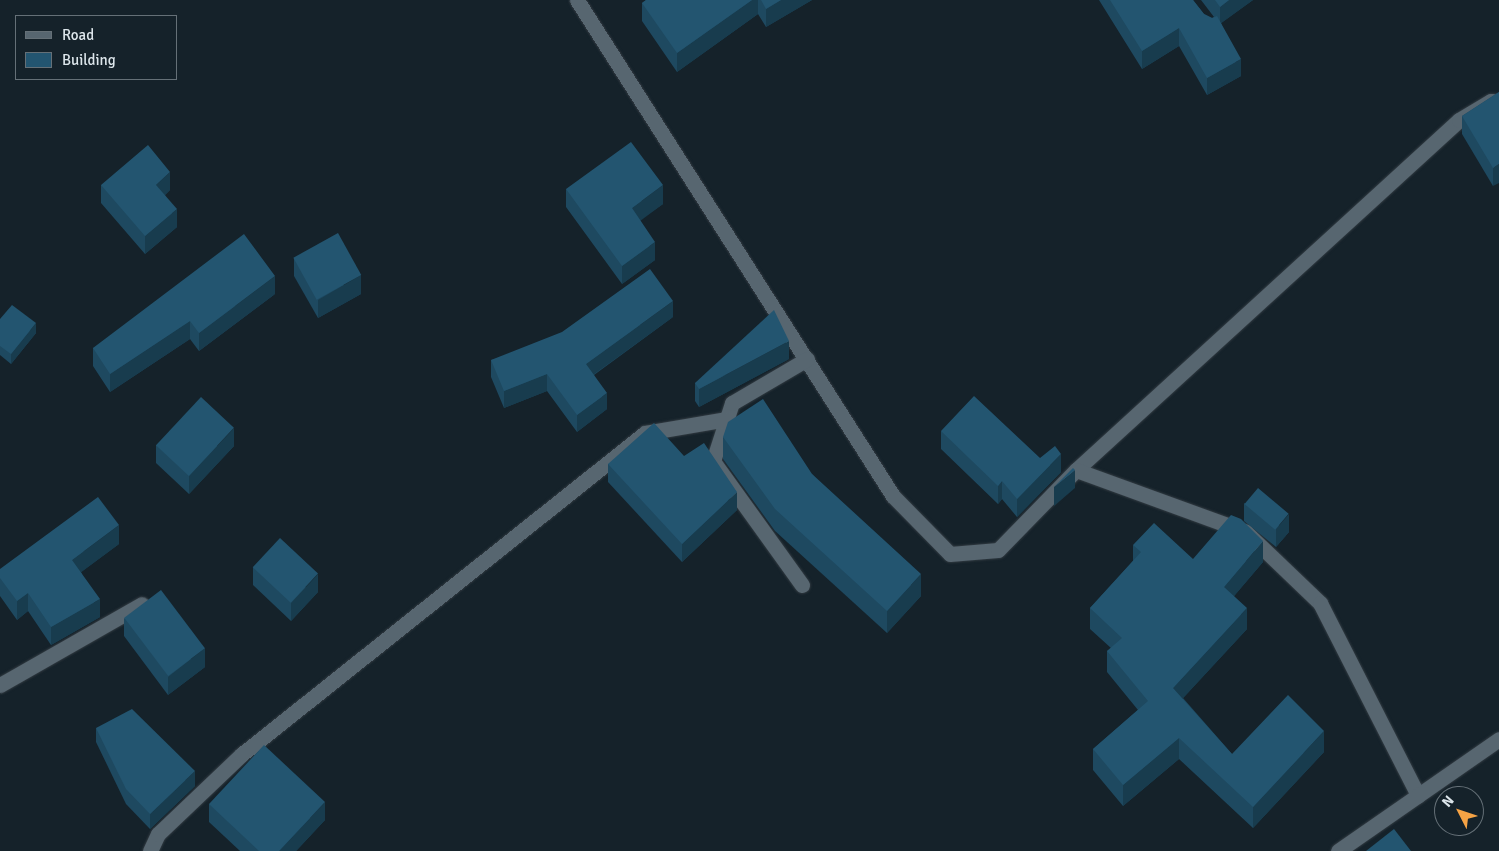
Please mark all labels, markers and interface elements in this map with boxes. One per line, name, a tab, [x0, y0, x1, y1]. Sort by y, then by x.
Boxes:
legend	[15, 15, 178, 80]
text: Road	[62, 26, 94, 44]
text: Building	[62, 51, 116, 69]
north arrow	[1434, 786, 1484, 836]
text: N	[1438, 792, 1458, 811]

